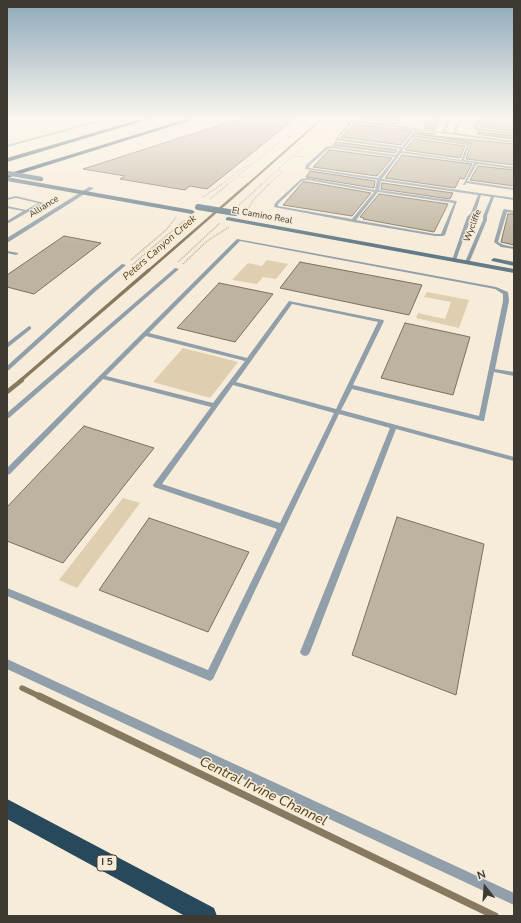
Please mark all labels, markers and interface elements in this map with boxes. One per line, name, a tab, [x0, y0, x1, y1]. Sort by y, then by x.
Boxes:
street label: Alliance	[27, 194, 61, 220]
street label: El Camino Real	[231, 205, 293, 227]
street label: Wycliffe	[462, 208, 484, 244]
water label: Peters Canyon Creek	[121, 213, 199, 283]
water label: Central Irvine Channel	[196, 754, 330, 830]
road number: I 5	[97, 855, 117, 871]
north arrow	[465, 867, 505, 907]
text: N	[475, 867, 487, 883]

